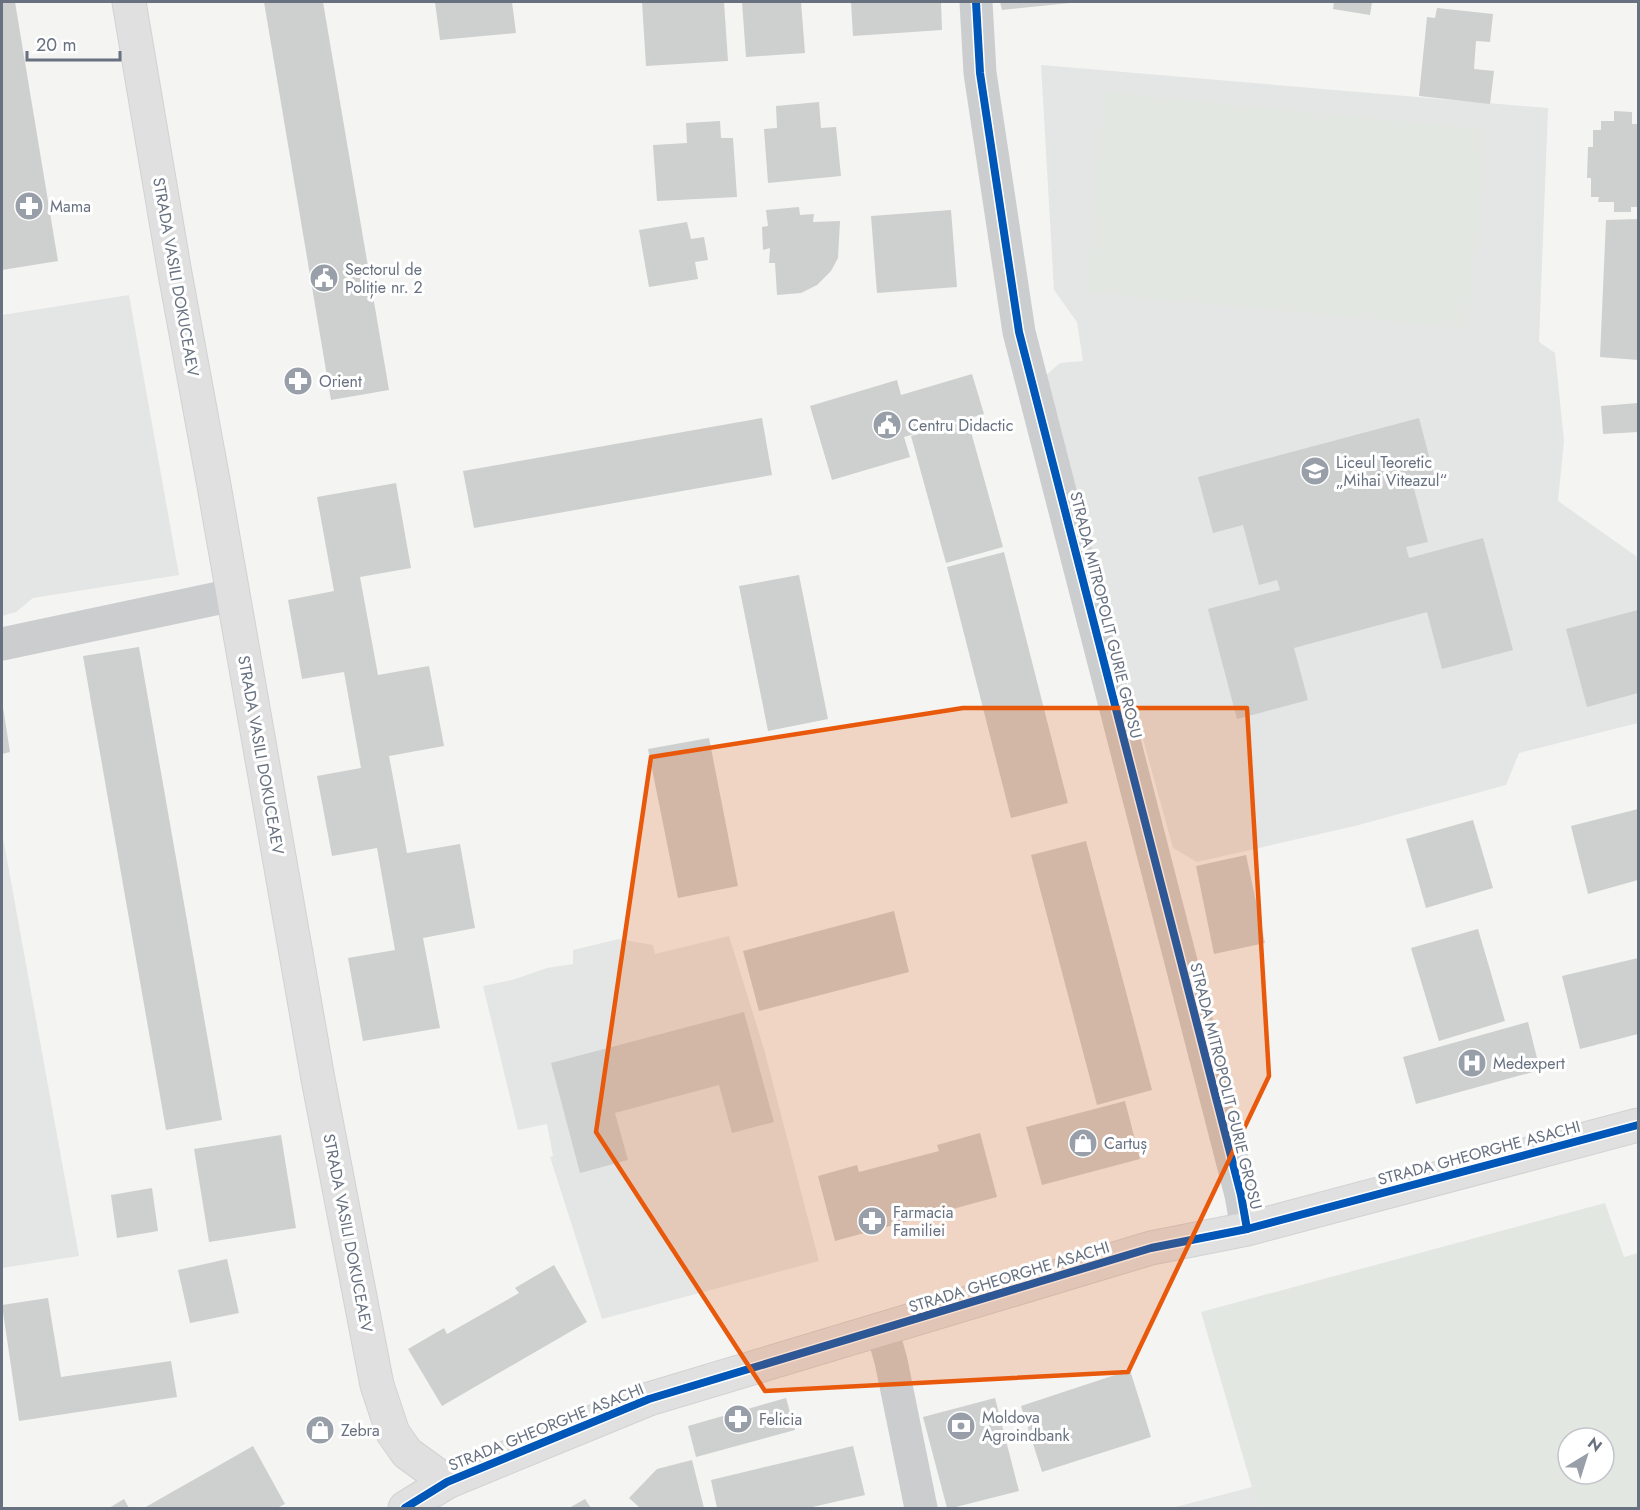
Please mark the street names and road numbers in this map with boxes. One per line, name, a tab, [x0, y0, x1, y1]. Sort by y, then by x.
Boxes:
street label: STRADA VASILI DOKUCEAEV	[147, 176, 205, 379]
street label: STRADA MITROPOLIT GURIE GROSU	[1064, 489, 1148, 741]
street label: STRADA VASILI DOKUCEAEV	[232, 654, 290, 857]
street label: STRADA MITROPOLIT GURIE GROSU	[1184, 960, 1268, 1212]
street label: STRADA GHEORGHE ASACHI	[1375, 1115, 1583, 1191]
street label: STRADA VASILI DOKUCEAEV	[317, 1132, 379, 1335]
street label: STRADA GHEORGHE ASACHI	[906, 1235, 1112, 1319]
street label: STRADA GHEORGHE ASACHI	[445, 1377, 647, 1477]

